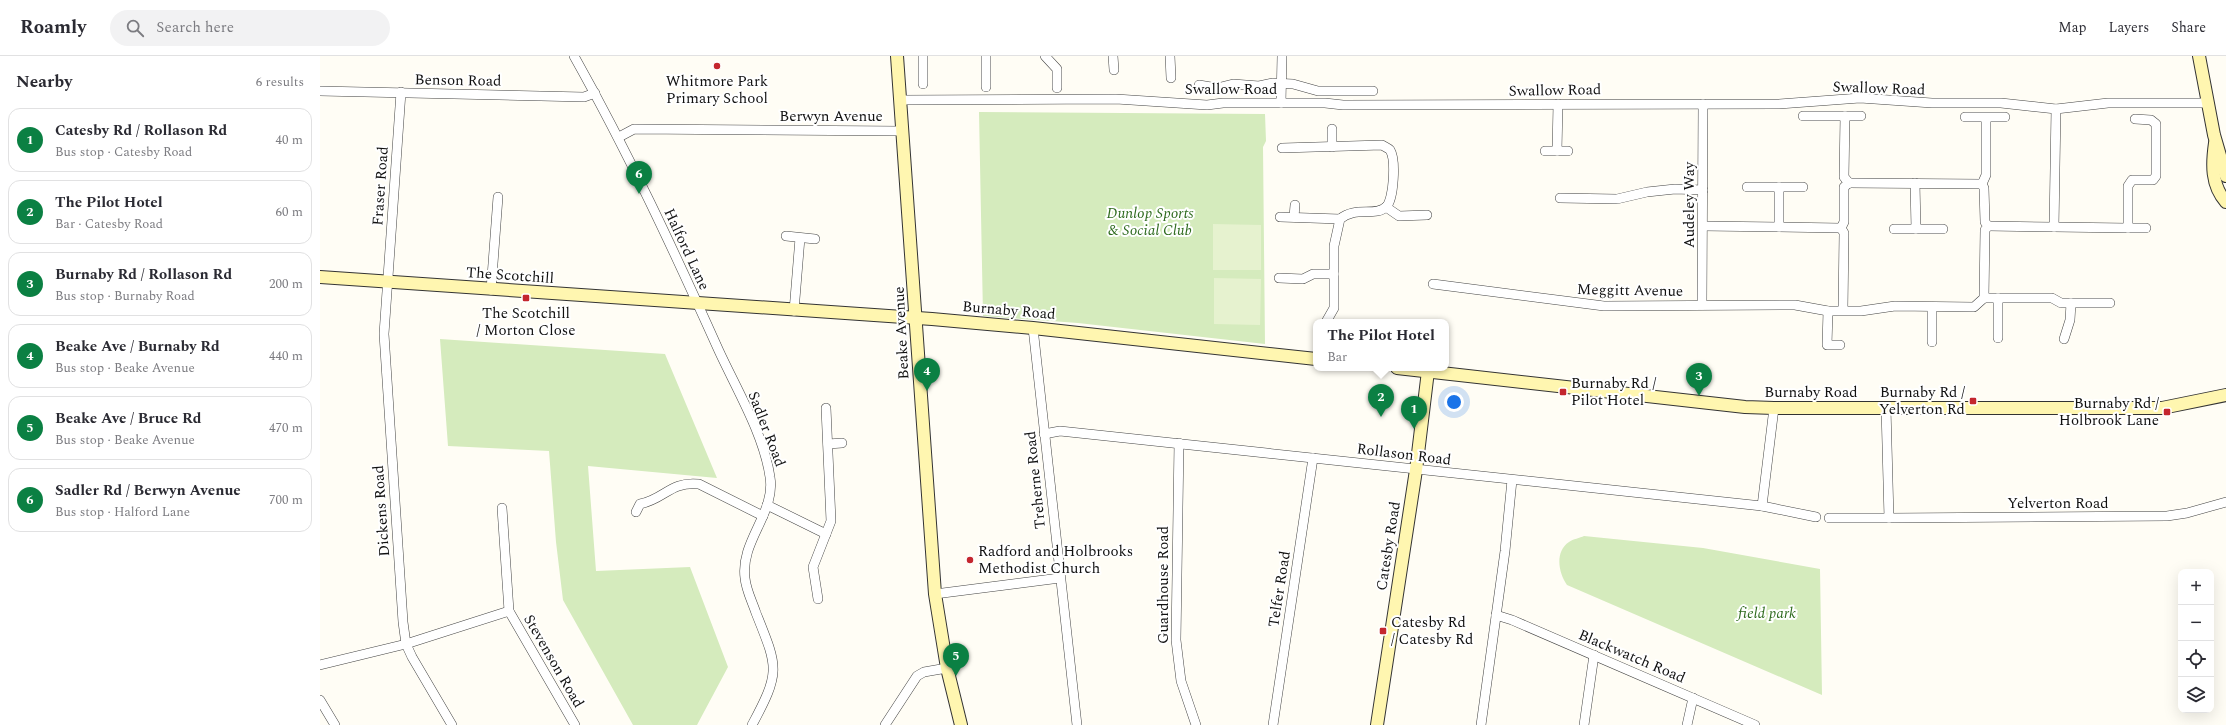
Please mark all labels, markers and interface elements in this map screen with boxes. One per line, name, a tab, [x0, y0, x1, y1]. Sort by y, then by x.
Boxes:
search box	[110, 10, 390, 46]
text: Roamly	[20, 13, 86, 42]
text: Search here	[156, 16, 234, 39]
icon: search	[124, 17, 146, 39]
text: Map	[2058, 17, 2087, 38]
text: Layers	[2109, 17, 2149, 38]
text: Share	[2171, 17, 2206, 38]
marker: Whitmore Park Primary School	[712, 61, 722, 71]
street label: Benson Road	[414, 68, 502, 93]
text: Nearby	[16, 69, 72, 95]
place label: Whitmore Park Primary School	[666, 70, 768, 110]
text: 6 results	[256, 72, 304, 92]
street label: Swallow Road	[1832, 75, 1926, 102]
street label: Swallow Road	[1185, 78, 1277, 101]
street label: Swallow Road	[1509, 78, 1602, 103]
street label: Berwyn Avenue	[779, 105, 883, 128]
text: Catesby Rd / Rollason Rd	[55, 119, 227, 142]
text: 1	[26, 130, 34, 150]
text: 40 m	[276, 130, 303, 150]
text: Bus stop · Catesby Road	[55, 142, 192, 162]
street label: Fraser Road	[366, 146, 395, 226]
pin: 6	[626, 161, 652, 194]
street label: Audeley Way	[1678, 161, 1701, 248]
text: The Pilot Hotel	[55, 191, 163, 214]
text: 2	[26, 202, 34, 222]
text: 60 m	[276, 202, 303, 222]
park label: Dunlop Sports & Social Club	[1106, 202, 1194, 242]
street label: Halford Lane	[658, 204, 716, 294]
text: Bar · Catesby Road	[55, 214, 163, 234]
street label: The Scotchill	[465, 261, 555, 290]
text: Burnaby Rd / Rollason Rd	[55, 263, 232, 286]
text: 3	[26, 274, 34, 294]
text: 200 m	[269, 274, 303, 294]
street label: Meggitt Avenue	[1577, 278, 1683, 303]
text: Bus stop · Burnaby Road	[55, 286, 195, 306]
street label: Beake Avenue	[888, 286, 915, 380]
marker: The Scotchill / Morton Close	[521, 293, 531, 303]
street label: Burnaby Road	[961, 295, 1056, 326]
place label: The Scotchill / Morton Close	[477, 302, 575, 342]
popup	[1313, 319, 1449, 371]
text: The Pilot Hotel	[1327, 324, 1435, 347]
text: Beake Ave / Burnaby Rd	[55, 335, 220, 358]
text: 4	[26, 346, 34, 366]
text: 440 m	[269, 346, 303, 366]
text: Bar	[1327, 347, 1347, 367]
text: Bus stop · Beake Avenue	[55, 358, 195, 378]
pin: 4	[914, 358, 940, 391]
pin: 3	[1686, 363, 1712, 396]
place label: Burnaby Rd / Pilot Hotel	[1571, 372, 1657, 412]
street label: Burnaby Road	[1764, 381, 1858, 404]
place label: Burnaby Rd / Yelverton Rd	[1879, 381, 1965, 421]
pin: 2	[1368, 384, 1394, 417]
marker: Burnaby Rd / Pilot Hotel	[1558, 387, 1568, 397]
street label: Sadler Road	[742, 388, 791, 470]
your location	[1444, 392, 1464, 412]
place label: Burnaby Rd / Holbrook Lane	[2059, 392, 2159, 432]
pin: 1	[1401, 396, 1427, 429]
marker: Burnaby Rd / Yelverton Rd	[1968, 396, 1978, 406]
text: Beake Ave / Bruce Rd	[55, 407, 202, 430]
marker: Burnaby Rd / Holbrook Lane	[2162, 407, 2172, 417]
text: 5	[26, 418, 34, 438]
text: 470 m	[269, 418, 303, 438]
text: Bus stop · Beake Avenue	[55, 430, 195, 450]
street label: Treherne Road	[1019, 430, 1052, 530]
street label: Rollason Road	[1355, 437, 1453, 472]
street label: Dickens Road	[367, 464, 396, 557]
text: Sadler Rd / Berwyn Avenue	[55, 479, 241, 502]
text: 6	[26, 490, 34, 510]
text: 700 m	[269, 490, 303, 510]
street label: Yelverton Road	[2007, 492, 2109, 515]
street label: Catesby Road	[1370, 500, 1407, 592]
text: Bus stop · Halford Lane	[55, 502, 190, 522]
street label: Guardhouse Road	[1152, 526, 1175, 644]
place label: Radford and Holbrooks Methodist Church	[978, 540, 1133, 580]
street label: Telfer Road	[1262, 549, 1297, 629]
marker: Radford and Holbrooks Methodist Church	[965, 555, 975, 565]
map controls	[2178, 569, 2214, 713]
button: +	[2178, 569, 2214, 605]
park label: field park	[1736, 602, 1796, 625]
button: −	[2178, 605, 2214, 641]
street label: Stevenson Road	[517, 610, 590, 712]
place label: Catesby Rd / Catesby Rd	[1391, 611, 1473, 651]
street label: Blackwatch Road	[1575, 624, 1689, 689]
marker: Catesby Rd / Catesby Rd	[1378, 626, 1388, 636]
button: locate	[2178, 641, 2214, 677]
pin: 5	[943, 643, 969, 676]
button: layers	[2178, 677, 2214, 713]

